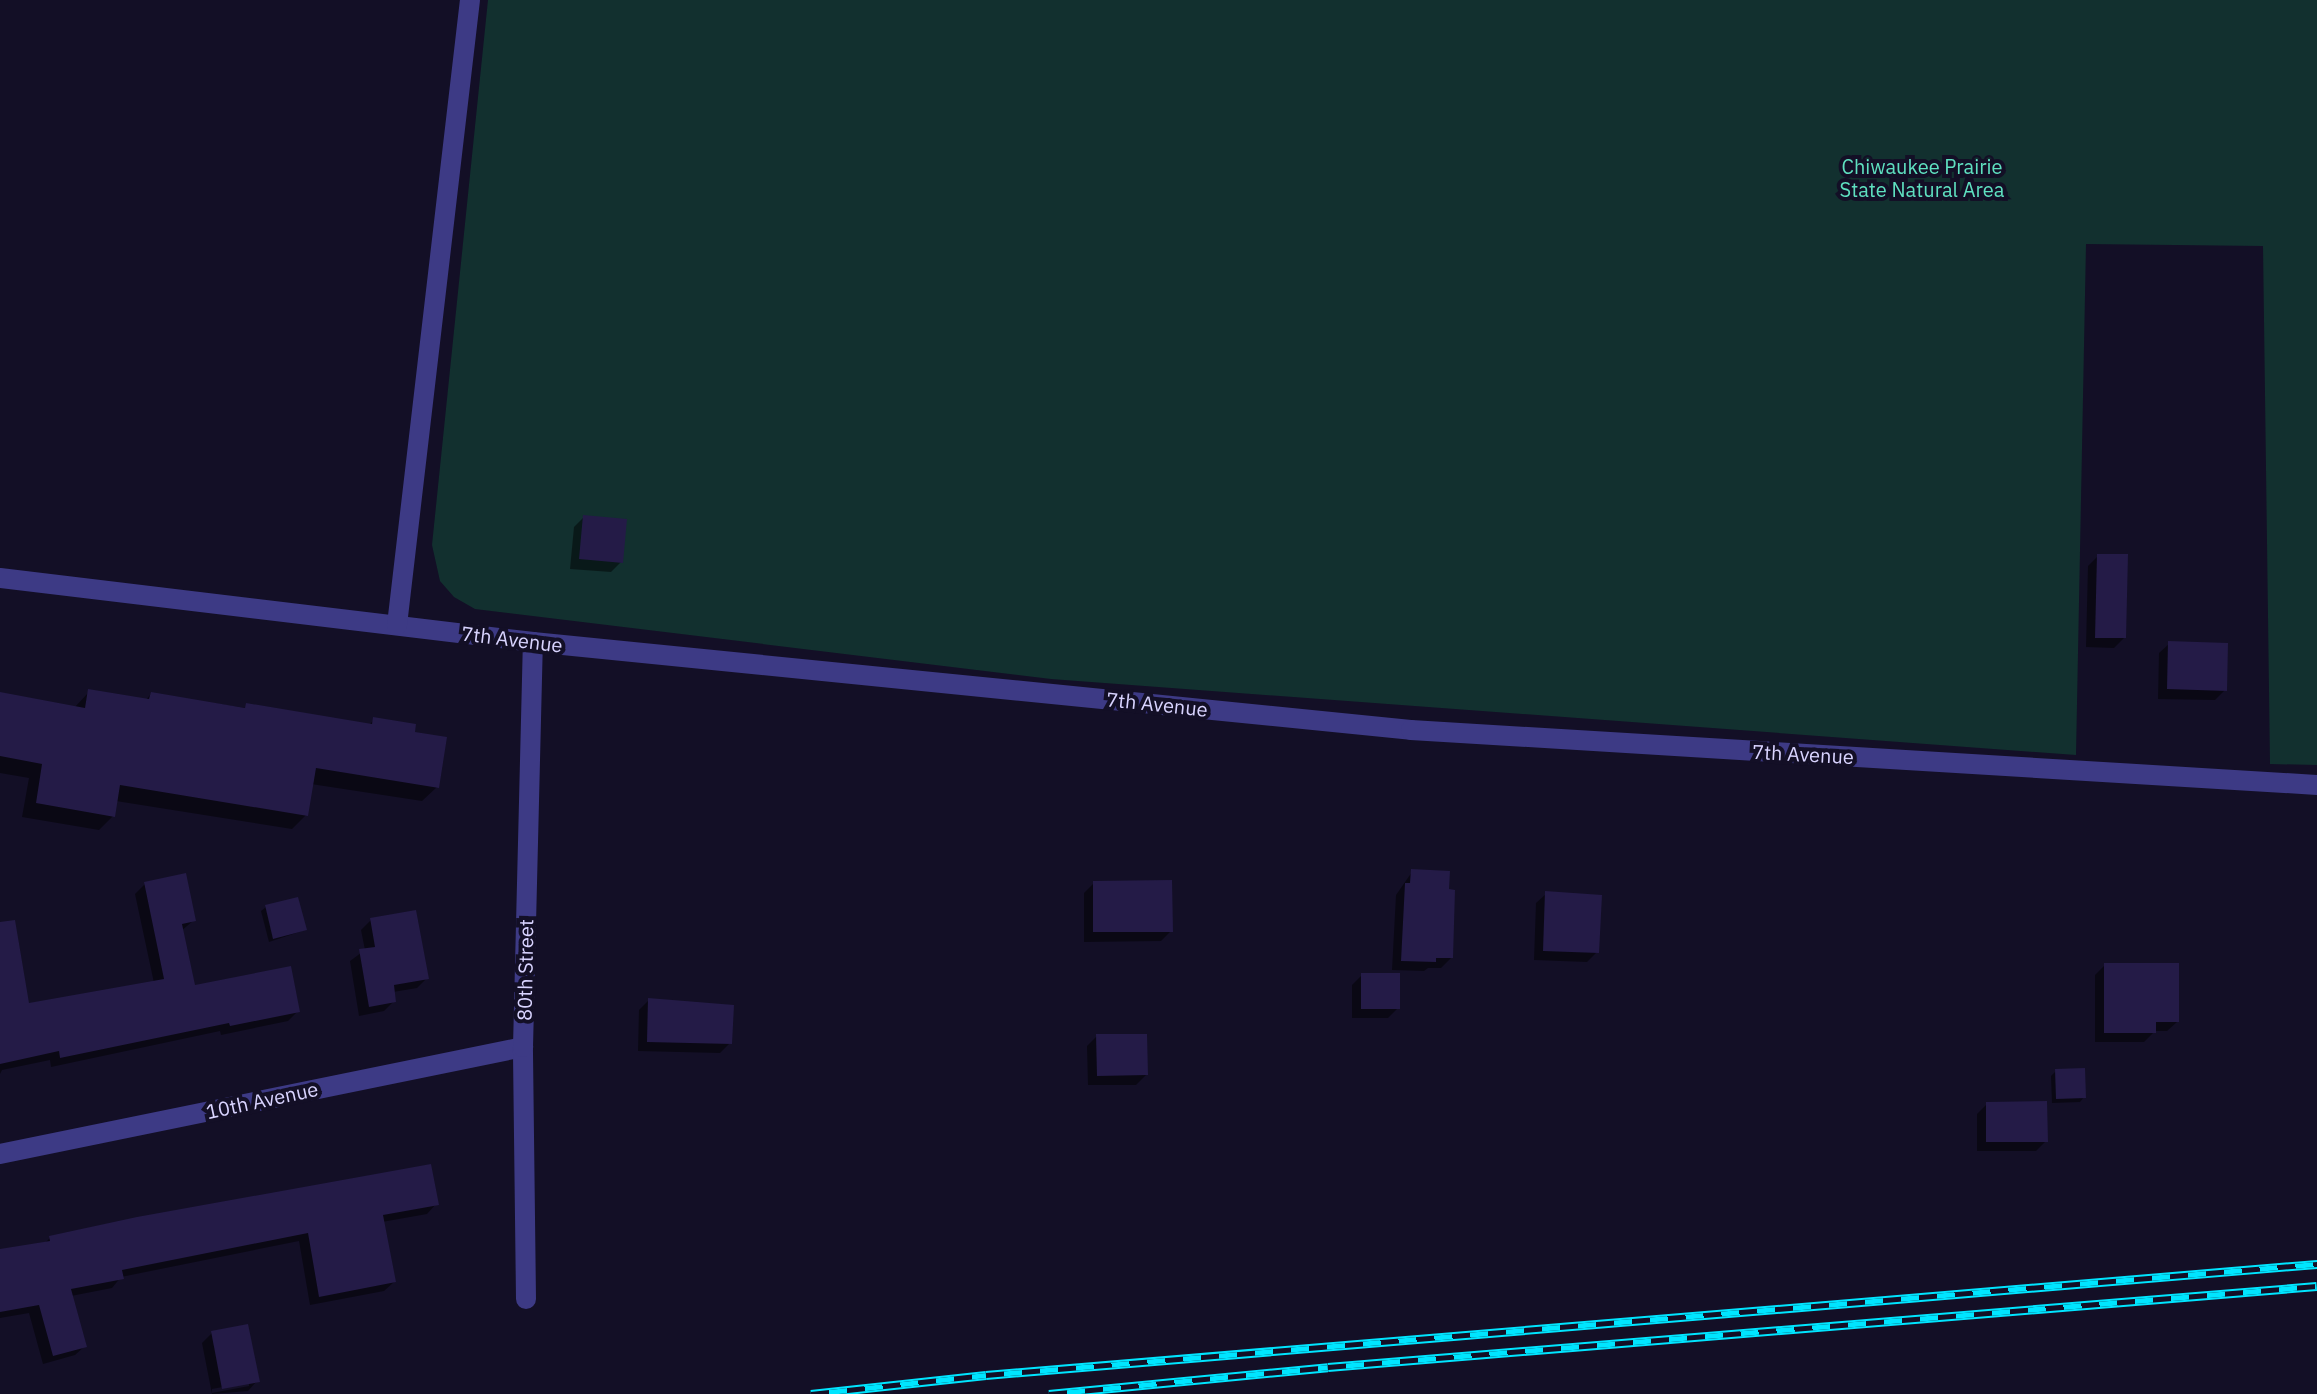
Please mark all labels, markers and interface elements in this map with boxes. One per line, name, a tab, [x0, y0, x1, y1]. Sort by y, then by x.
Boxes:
park label: Chiwaukee Prairie State Natural Area	[1840, 155, 2004, 202]
street label: 7th Avenue	[460, 621, 564, 657]
street label: 7th Avenue	[1105, 687, 1209, 721]
street label: 7th Avenue	[1752, 739, 1854, 769]
street label: 80th Street	[512, 919, 538, 1021]
street label: 10th Avenue	[204, 1076, 320, 1124]

